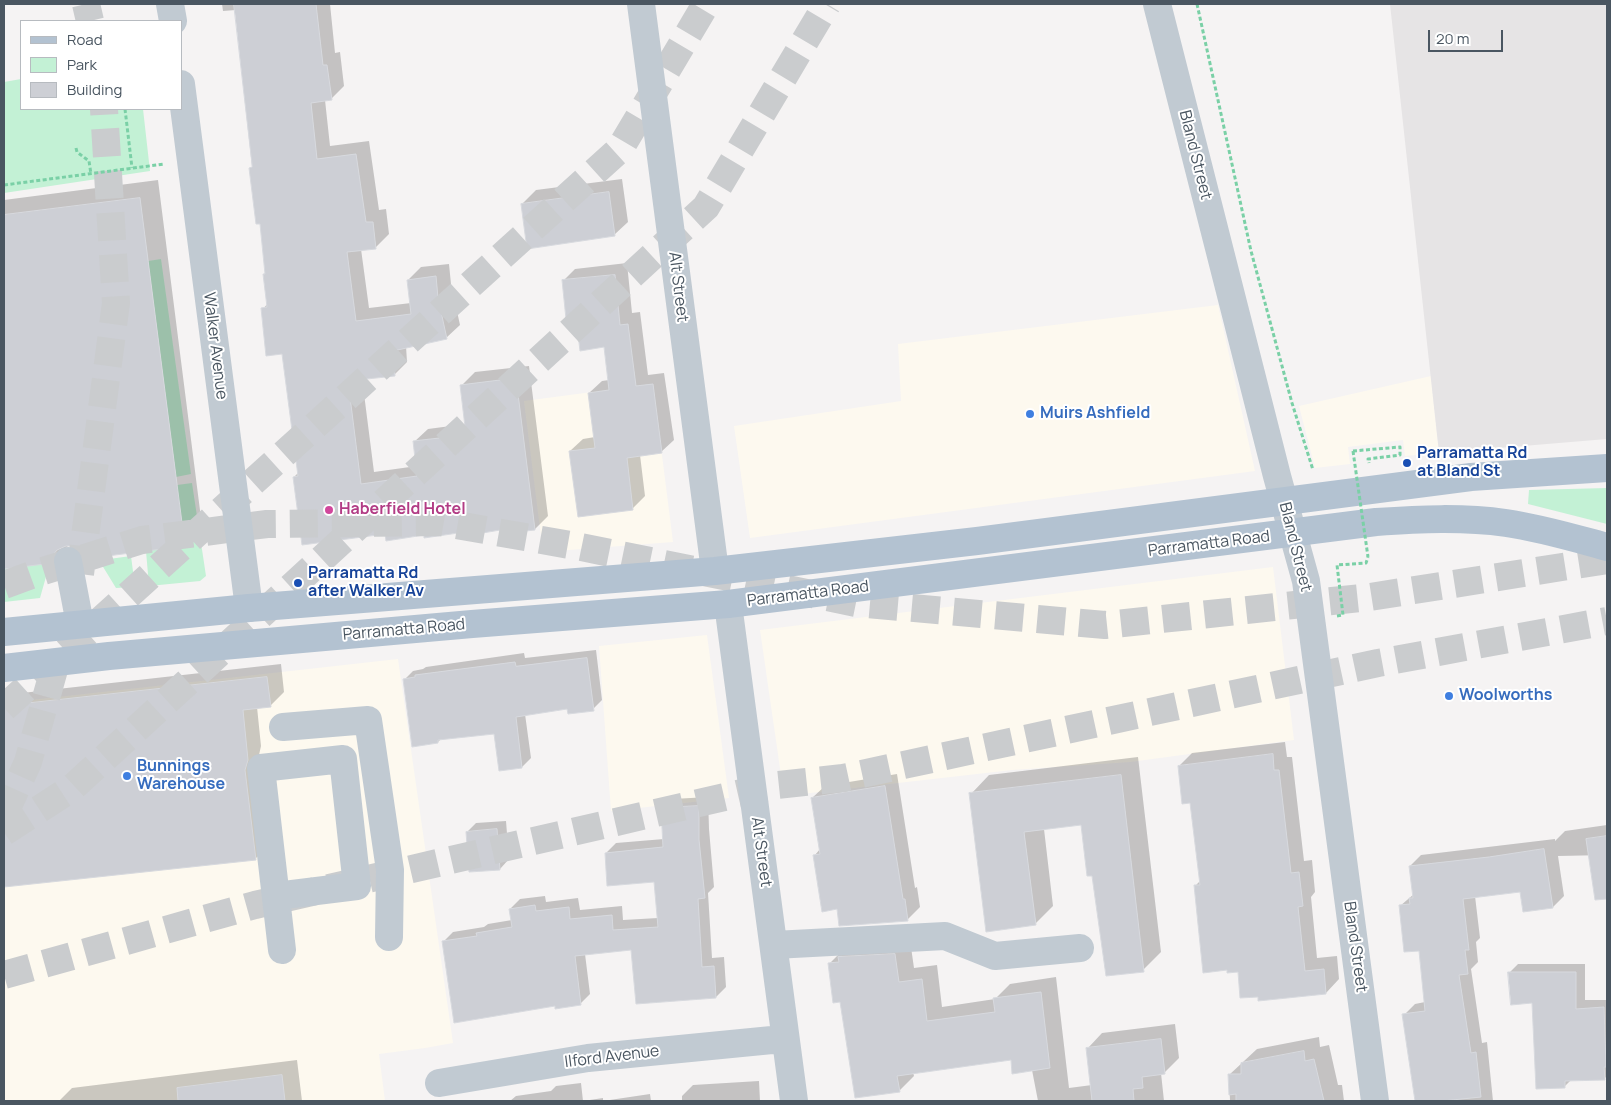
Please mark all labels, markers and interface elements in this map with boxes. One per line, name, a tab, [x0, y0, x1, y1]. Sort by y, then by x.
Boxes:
legend	[20, 20, 182, 110]
scale bar	[1431, 20, 1506, 52]
text: 20 m	[1436, 28, 1469, 49]
text: Road	[67, 29, 103, 50]
text: Park	[67, 54, 97, 75]
text: Building	[67, 79, 122, 100]
street label: Bland Street	[1175, 108, 1215, 202]
street label: Alt Street	[664, 251, 692, 323]
street label: Walker Avenue	[199, 291, 231, 401]
place label: Muirs Ashfield	[1040, 404, 1150, 424]
marker: Muirs Ashfield	[1024, 408, 1036, 420]
place label: Parramatta Rd at Bland St	[1417, 444, 1527, 482]
marker: Parramatta Rd at Bland St	[1401, 457, 1413, 469]
place label: Haberfield Hotel	[339, 500, 466, 520]
street label: Bland Street	[1275, 500, 1315, 594]
marker: Haberfield Hotel	[323, 504, 335, 516]
street label: Parramatta Road	[1147, 527, 1271, 561]
place label: Parramatta Rd after Walker Av	[308, 564, 424, 602]
marker: Parramatta Rd after Walker Av	[292, 577, 304, 589]
street label: Parramatta Road	[746, 577, 870, 611]
street label: Parramatta Road	[342, 615, 466, 645]
place label: Woolworths	[1459, 686, 1552, 706]
marker: Woolworths	[1443, 690, 1455, 702]
place label: Bunnings Warehouse	[137, 757, 225, 795]
marker: Bunnings Warehouse	[121, 770, 133, 782]
street label: Alt Street	[747, 816, 775, 888]
street label: Bland Street	[1339, 900, 1371, 994]
street label: Ilford Avenue	[564, 1042, 660, 1072]

